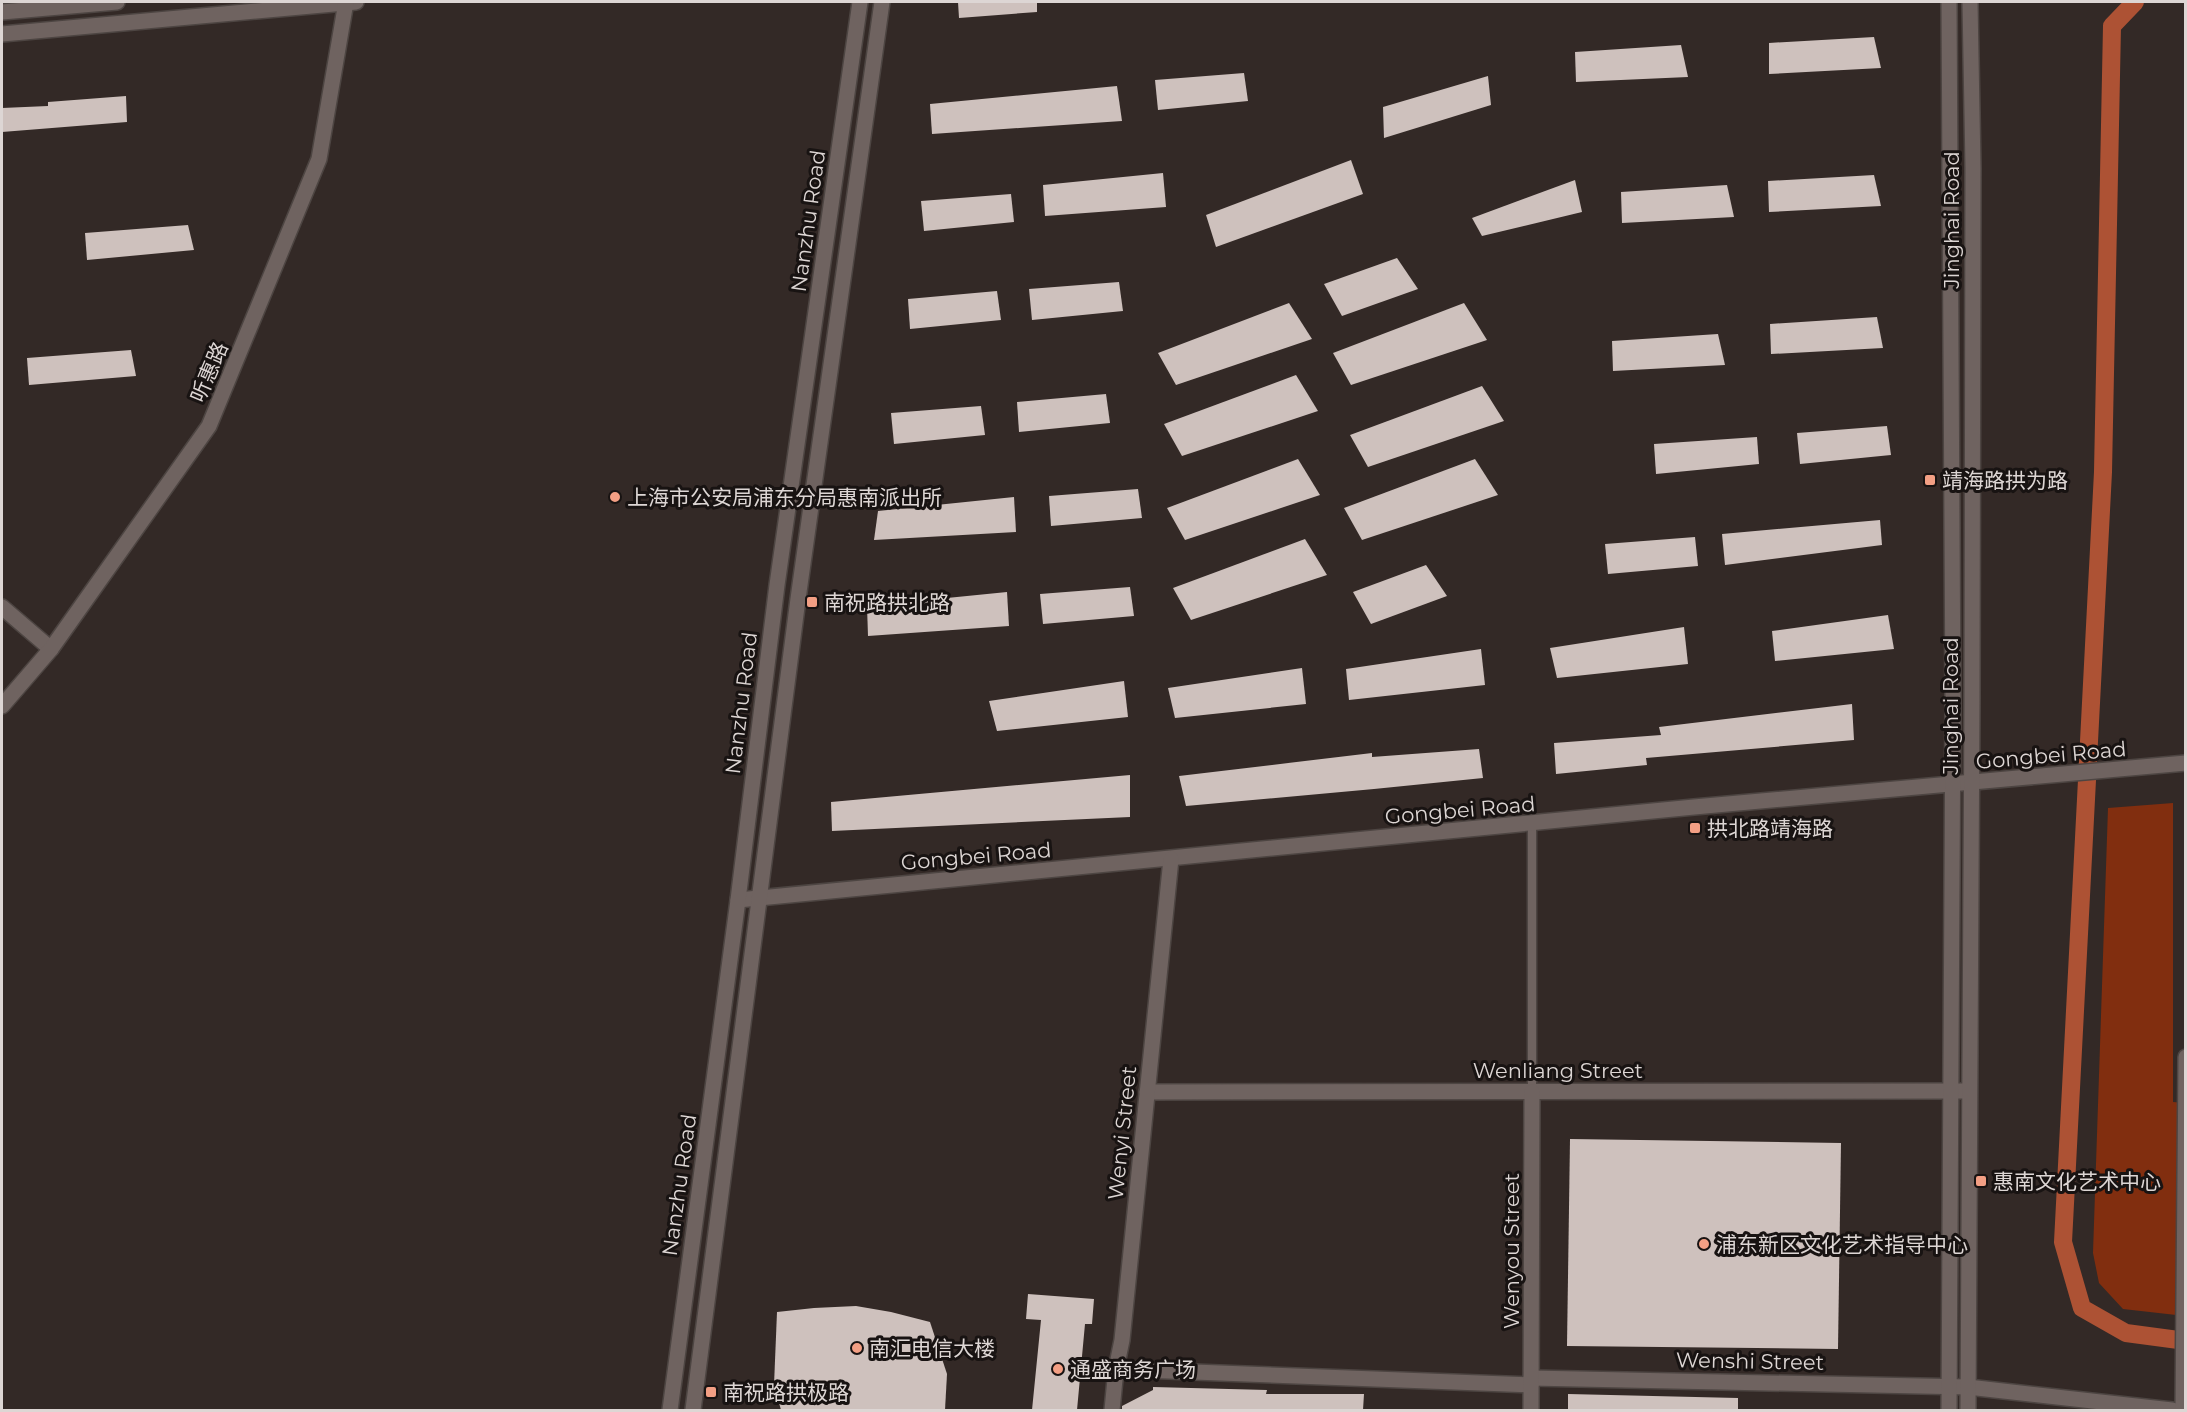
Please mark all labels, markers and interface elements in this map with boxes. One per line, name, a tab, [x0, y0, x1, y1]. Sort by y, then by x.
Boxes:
street label: Nanzhu Road	[786, 148, 830, 294]
street label: Jinghai Road	[1939, 151, 1964, 290]
street label: 听惠路	[185, 338, 233, 406]
place label: 靖海路拱为路	[1942, 468, 2068, 493]
marker: 靖海路拱为路	[1923, 473, 1937, 487]
place label: 上海市公安局浦东分局惠南派出所	[627, 485, 942, 510]
marker: 上海市公安局浦东分局惠南派出所	[608, 490, 622, 504]
place label: 南祝路拱北路	[824, 590, 950, 615]
marker: 南祝路拱北路	[805, 595, 819, 609]
street label: Nanzhu Road	[720, 630, 762, 776]
street label: Jinghai Road	[1938, 637, 1963, 776]
street label: Gongbei Road	[1975, 736, 2127, 774]
street label: Gongbei Road	[1384, 791, 1536, 829]
place label: 拱北路靖海路	[1707, 816, 1833, 841]
marker: 拱北路靖海路	[1688, 821, 1702, 835]
street label: Gongbei Road	[900, 837, 1052, 875]
street label: Wenliang Street	[1473, 1058, 1643, 1083]
street label: Wenyi Street	[1103, 1065, 1141, 1201]
street label: Nanzhu Road	[657, 1112, 701, 1258]
place label: 惠南文化艺术中心	[1993, 1169, 2161, 1194]
street label: Wenyou Street	[1499, 1173, 1524, 1329]
marker: 惠南文化艺术中心	[1974, 1174, 1988, 1188]
place label: 浦东新区文化艺术指导中心	[1716, 1232, 1968, 1257]
marker: 浦东新区文化艺术指导中心	[1697, 1237, 1711, 1251]
place label: 南汇电信大楼	[869, 1336, 995, 1361]
marker: 南汇电信大楼	[850, 1341, 864, 1355]
street label: Wenshi Street	[1676, 1347, 1824, 1375]
place label: 通盛商务广场	[1070, 1357, 1196, 1382]
marker: 通盛商务广场	[1051, 1362, 1065, 1376]
place label: 南祝路拱极路	[723, 1380, 849, 1405]
marker: 南祝路拱极路	[704, 1385, 718, 1399]

